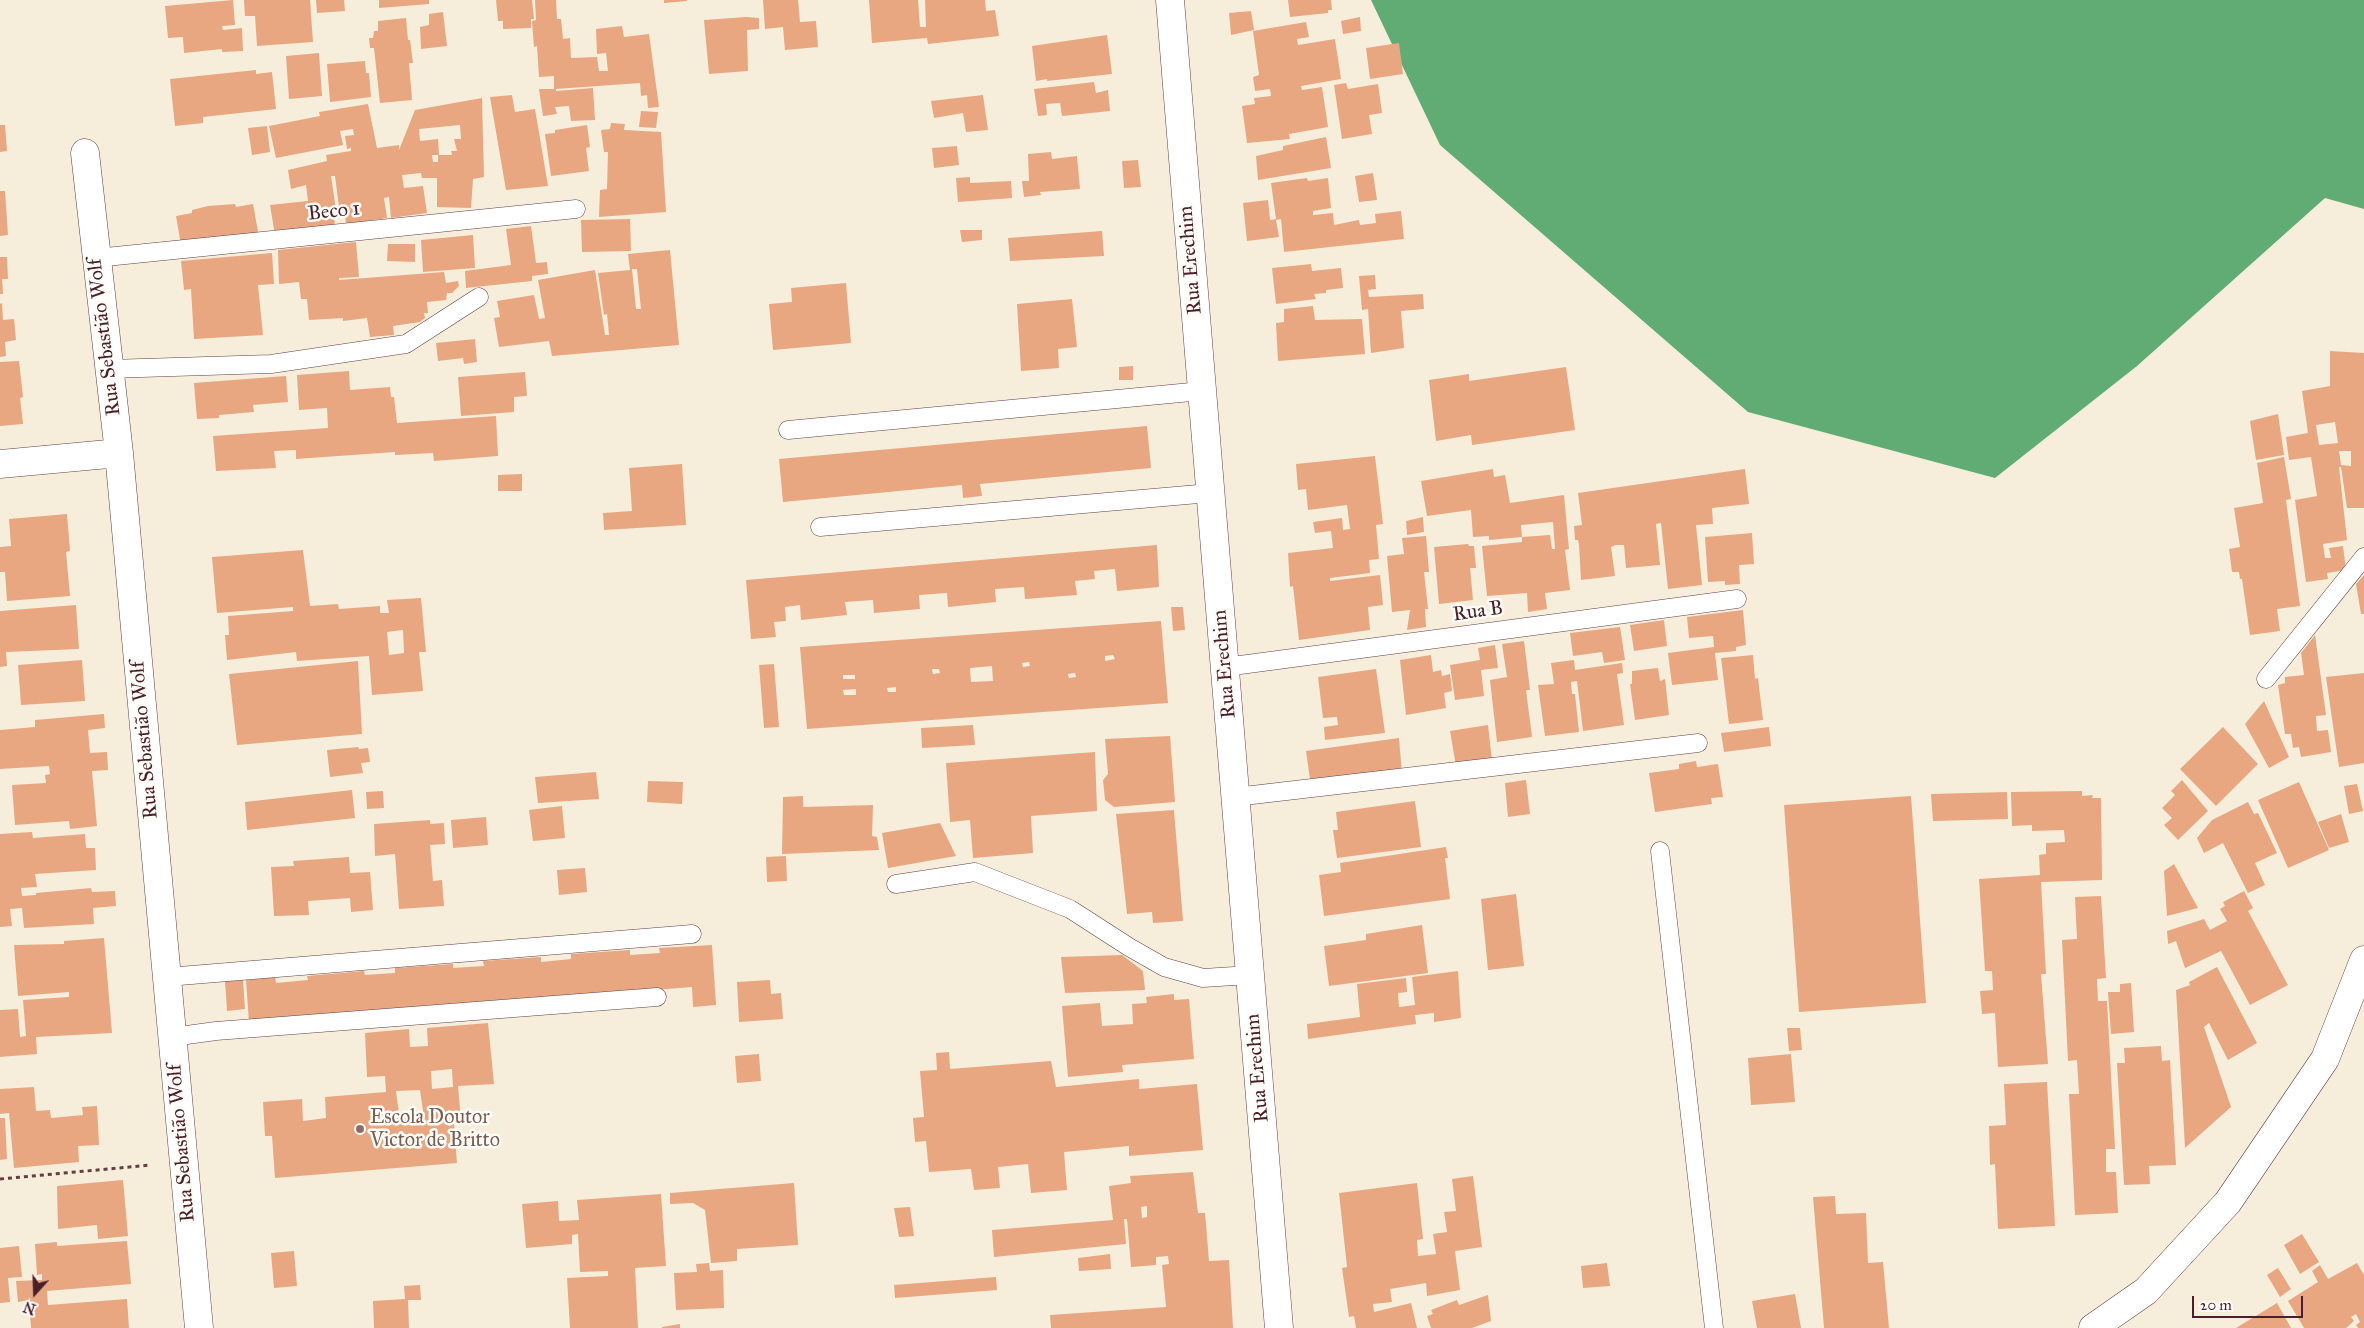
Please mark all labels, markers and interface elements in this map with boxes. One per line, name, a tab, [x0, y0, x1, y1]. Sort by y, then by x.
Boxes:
street label: Beco 1	[307, 197, 361, 227]
street label: Rua Erechim	[1174, 205, 1208, 315]
street label: Rua Sebastião Wolf	[83, 257, 127, 417]
street label: Rua B	[1451, 597, 1505, 627]
street label: Rua Erechim	[1208, 609, 1242, 719]
street label: Rua Sebastião Wolf	[126, 660, 164, 820]
street label: Rua Erechim	[1241, 1013, 1275, 1123]
street label: Rua Sebastião Wolf	[163, 1063, 201, 1223]
place label: Escola Doutor Victor de Britto	[370, 1106, 500, 1153]
marker: Escola Doutor Victor de Britto	[354, 1123, 366, 1135]
north arrow	[10, 1268, 60, 1318]
scale bar	[2194, 1286, 2305, 1318]
text: 20 m	[2200, 1296, 2232, 1314]
text: N	[21, 1298, 38, 1318]

